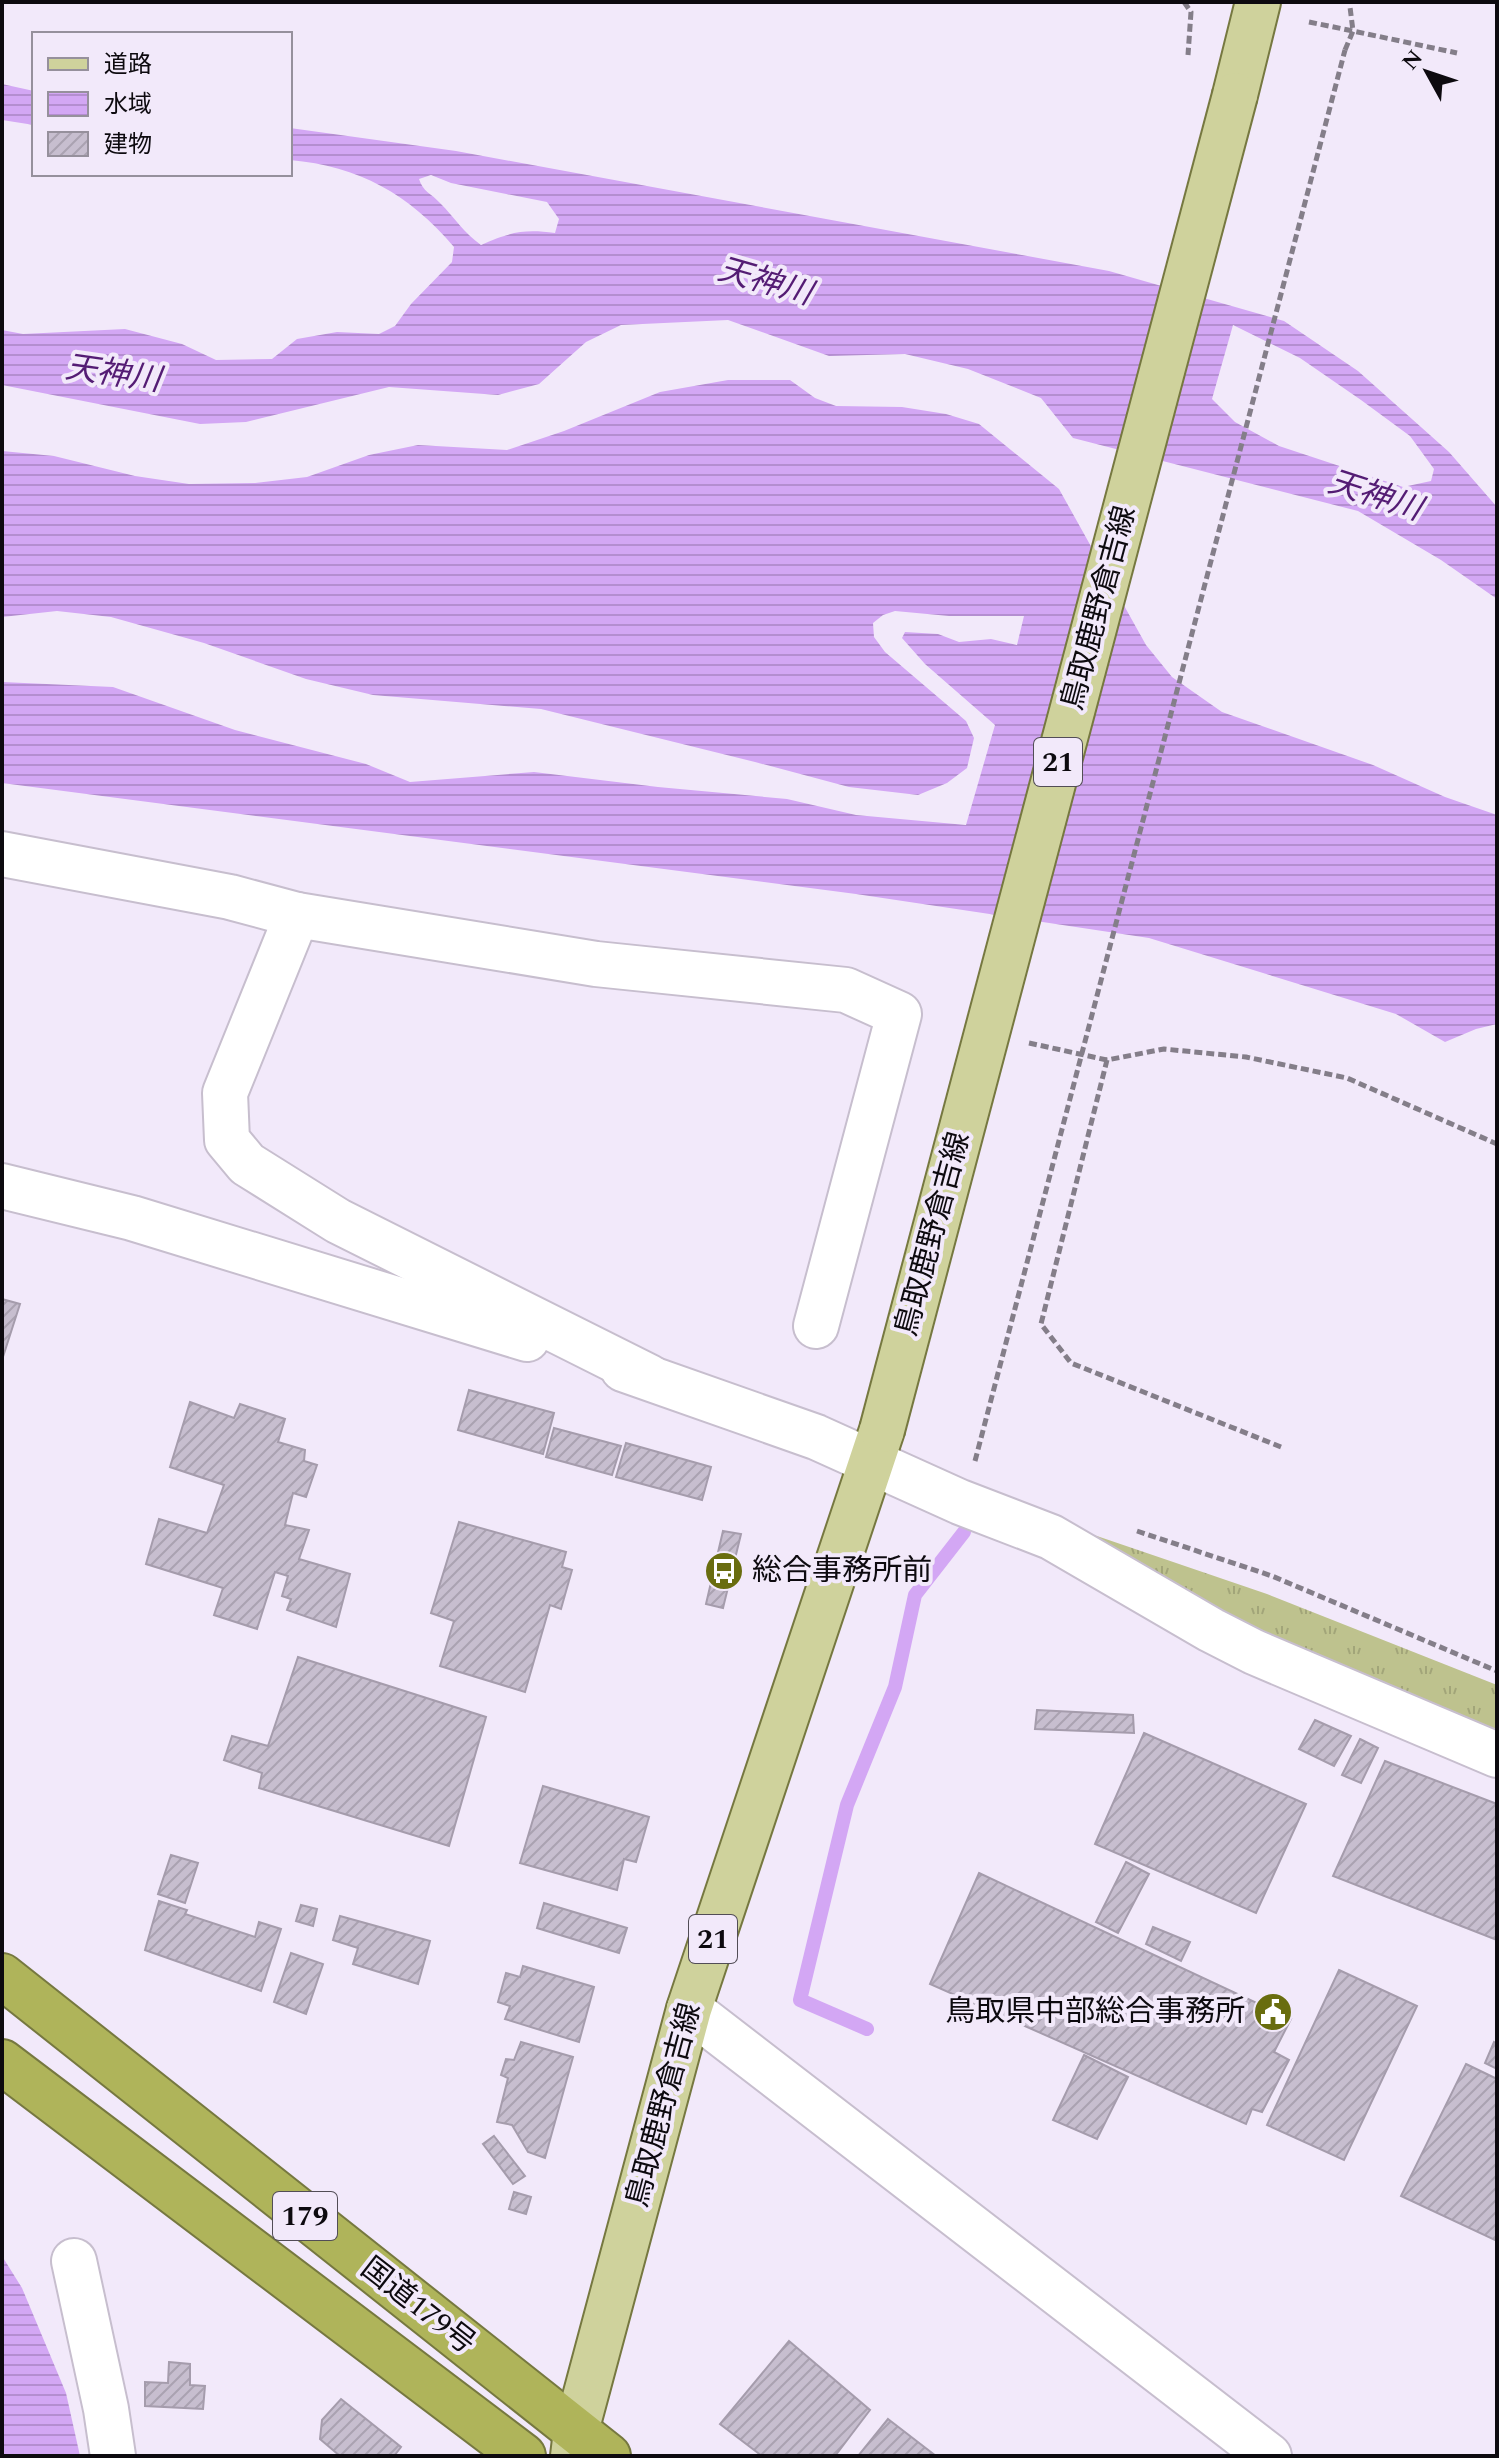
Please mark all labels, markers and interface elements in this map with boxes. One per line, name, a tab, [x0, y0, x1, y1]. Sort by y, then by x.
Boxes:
legend	[32, 32, 292, 176]
north arrow	[1387, 32, 1467, 112]
text: N	[1394, 43, 1431, 78]
text: 道路	[104, 47, 152, 83]
text: 水域	[104, 87, 152, 123]
text: 建物	[104, 127, 152, 163]
water label: 天神川	[712, 245, 821, 320]
water label: 天神川	[62, 343, 167, 405]
water label: 天神川	[1322, 458, 1431, 535]
street label: 鳥取鹿野倉吉線	[1050, 501, 1148, 715]
road number: 21	[1034, 738, 1082, 786]
street label: 鳥取鹿野倉吉線	[884, 1127, 982, 1341]
place label: 総合事務所前	[752, 1548, 932, 1594]
bus stop icon: 総合事務所前	[703, 1550, 745, 1592]
road number: 21	[689, 1915, 737, 1963]
place label: 鳥取県中部総合事務所	[945, 1989, 1245, 2035]
public building icon: 鳥取県中部総合事務所	[1252, 1991, 1294, 2033]
street label: 鳥取鹿野倉吉線	[615, 1998, 713, 2212]
road number: 179	[273, 2192, 337, 2240]
street label: 国道179号	[351, 2246, 485, 2366]

